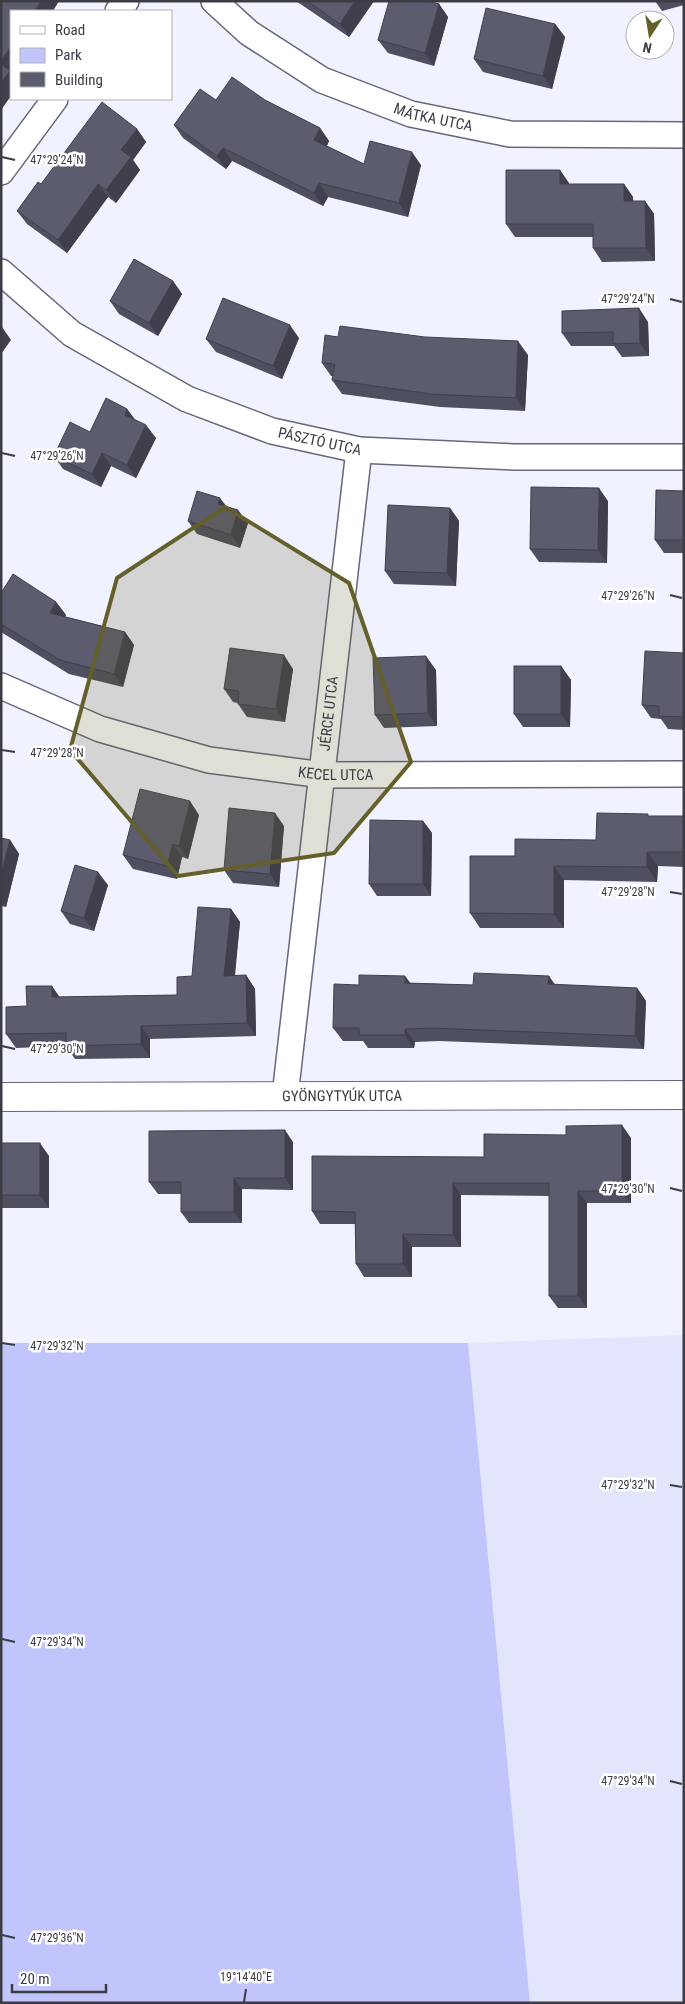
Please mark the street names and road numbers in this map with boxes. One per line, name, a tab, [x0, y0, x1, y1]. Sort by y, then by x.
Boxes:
street label: MÁTKA UTCA	[391, 99, 475, 135]
street label: PÁSZTÓ UTCA	[276, 424, 363, 459]
street label: JÉRCE UTCA	[316, 675, 342, 752]
street label: KECEL UTCA	[297, 763, 374, 784]
street label: GYÖNGYTYÚK UTCA	[282, 1087, 402, 1105]

